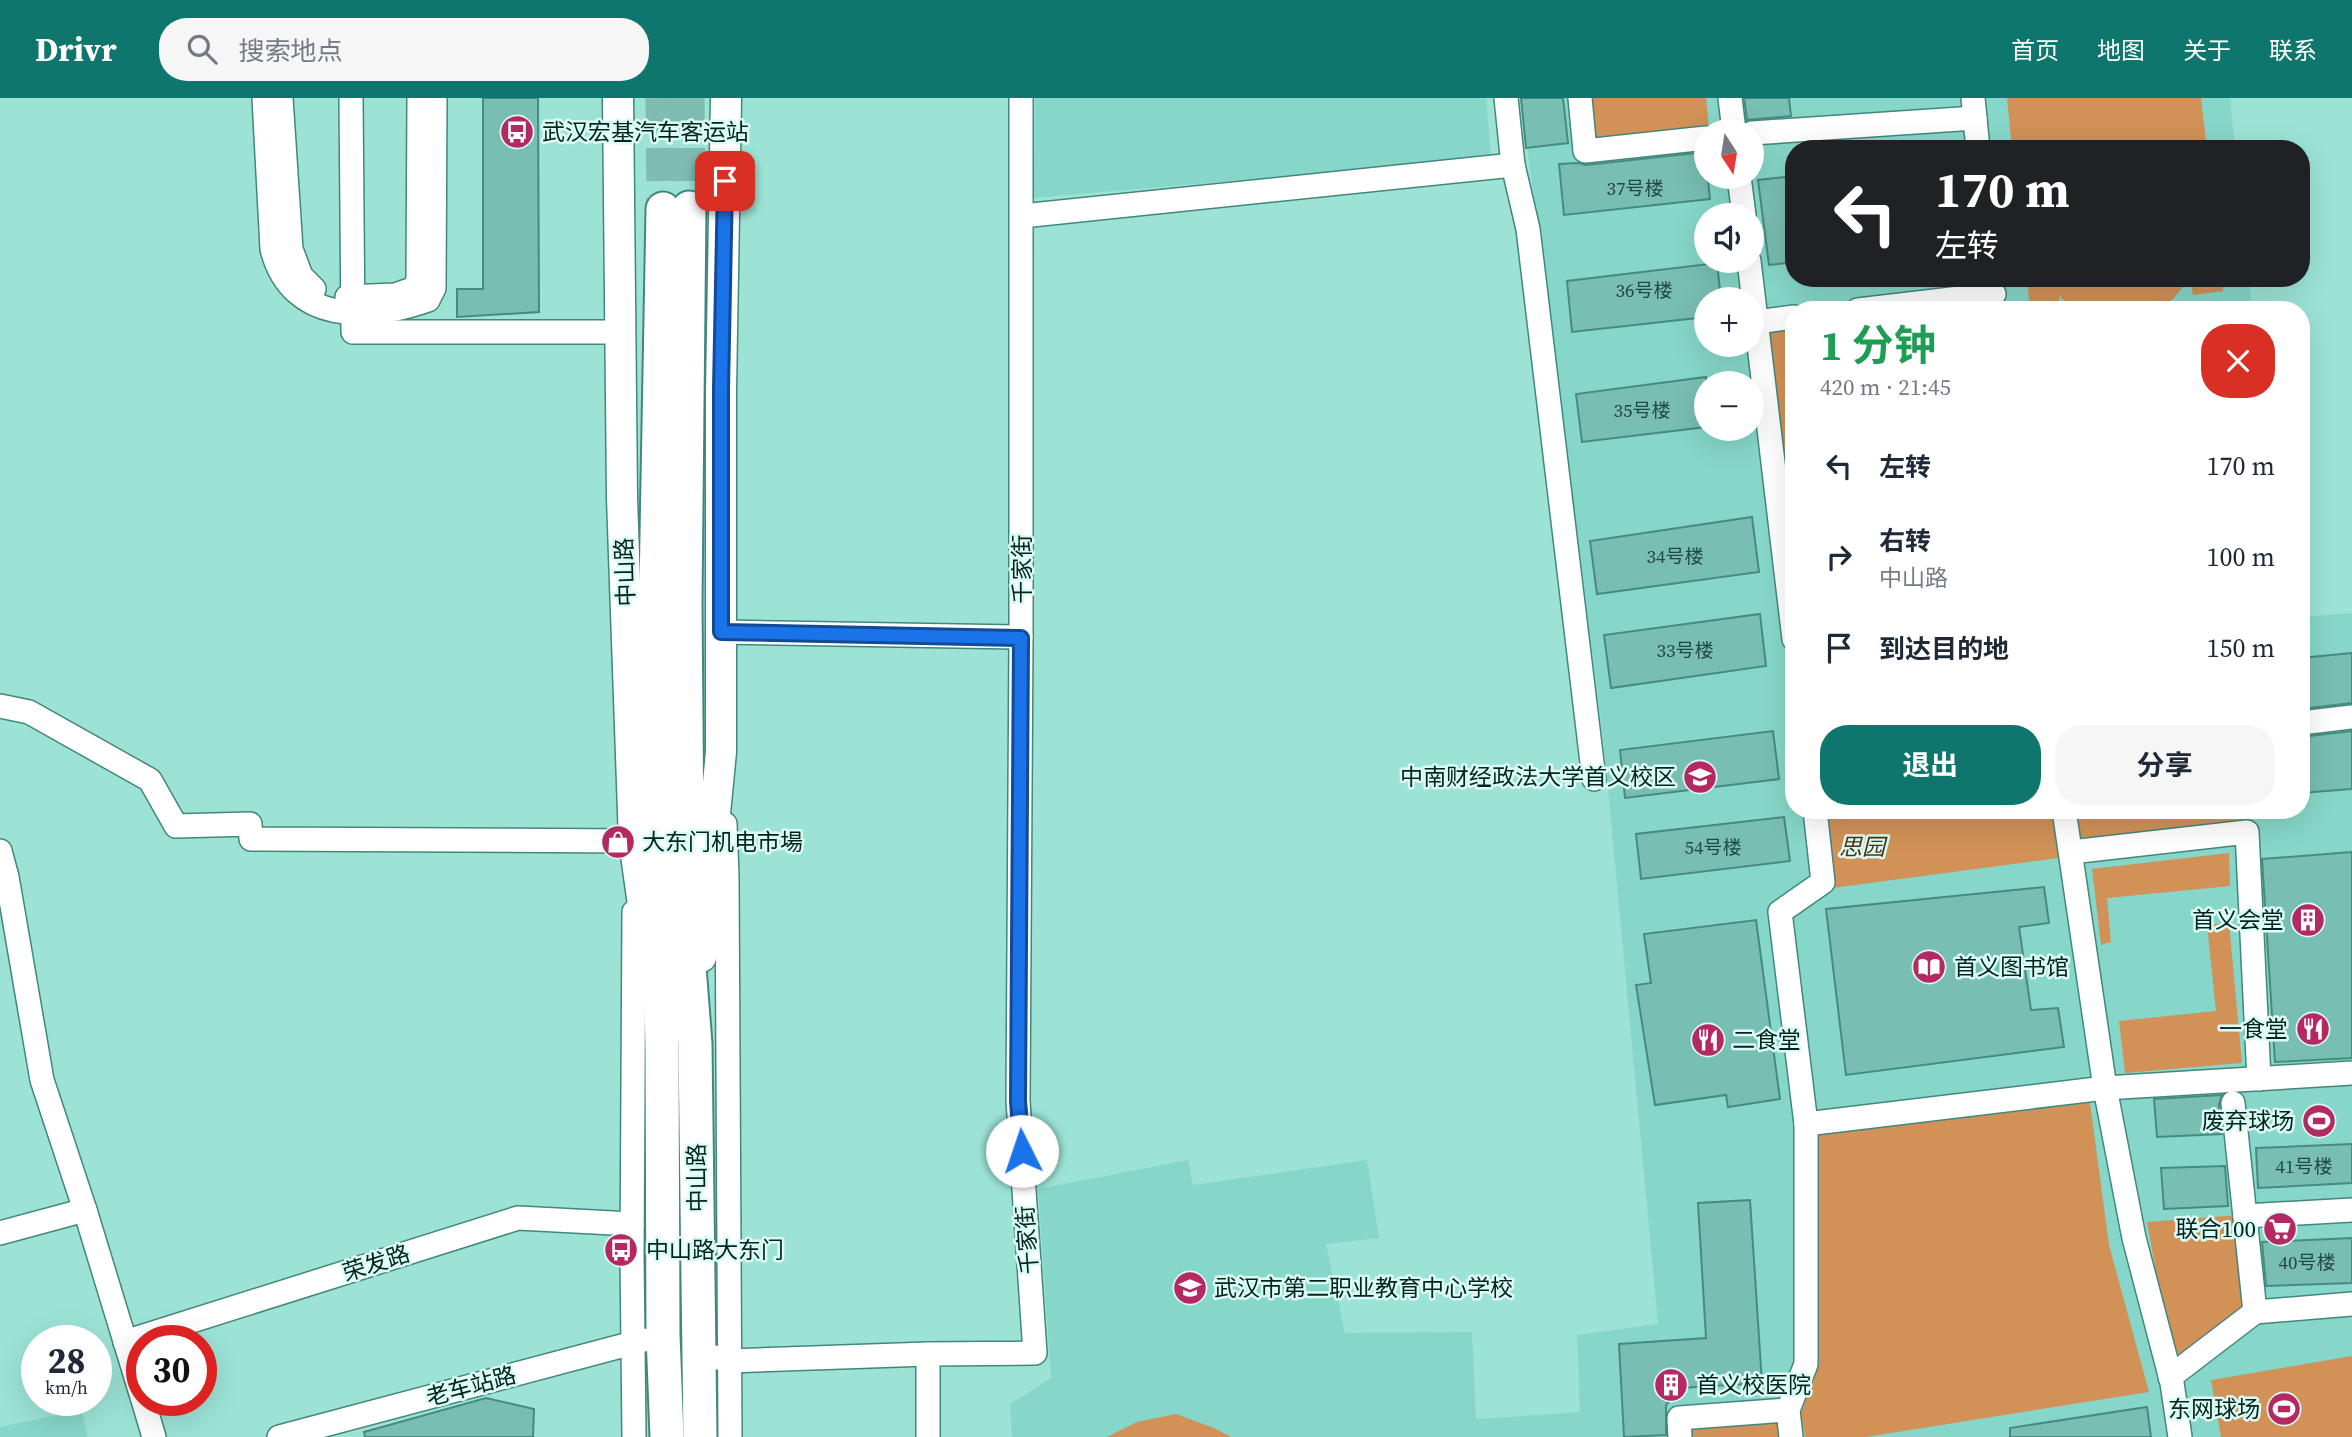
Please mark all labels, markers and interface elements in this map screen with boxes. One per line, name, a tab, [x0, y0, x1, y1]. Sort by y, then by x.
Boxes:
search box	[159, 18, 649, 81]
text: Drivr	[35, 27, 117, 72]
icon: search	[183, 30, 221, 68]
text: 搜索地点	[239, 33, 343, 69]
text: 首页	[2011, 34, 2059, 67]
text: 地图	[2097, 34, 2145, 67]
text: 关于	[2183, 34, 2231, 67]
text: 联系	[2269, 34, 2317, 67]
bus stop icon: 武汉宏基汽车客运站	[498, 113, 536, 151]
place label: 武汉宏基汽车客运站	[542, 116, 749, 148]
north arrow	[1694, 119, 1764, 189]
map controls	[1694, 119, 1764, 441]
pin	[695, 151, 755, 211]
text: 170 m	[1935, 156, 2070, 223]
icon: arrive	[706, 162, 744, 200]
icon: left	[1820, 168, 1911, 259]
house number: 37号楼	[1606, 175, 1664, 201]
button: sound	[1694, 203, 1764, 273]
text: 左转	[1935, 224, 1999, 268]
house number: 36号楼	[1615, 277, 1673, 303]
button: +	[1694, 287, 1764, 357]
text: 1 分钟	[1820, 316, 1936, 374]
button: close	[2201, 324, 2275, 398]
button: −	[1694, 371, 1764, 441]
text: 420 m · 21:45	[1820, 371, 1951, 403]
house number: 35号楼	[1613, 397, 1671, 423]
icon: left	[1820, 447, 1858, 485]
text: 170 m	[2207, 448, 2275, 484]
text: 左转	[1879, 449, 1931, 485]
text: 右转	[1879, 523, 1931, 559]
street label: 千家街	[1006, 535, 1038, 604]
street label: 中山路	[608, 537, 642, 607]
icon: right	[1820, 538, 1858, 576]
text: 100 m	[2207, 539, 2275, 575]
house number: 34号楼	[1646, 543, 1704, 569]
text: 中山路	[1879, 562, 1948, 594]
icon: arrive	[1820, 629, 1858, 667]
text: 150 m	[2207, 630, 2275, 666]
text: 到达目的地	[1879, 631, 2009, 667]
house number: 33号楼	[1656, 637, 1714, 663]
button: 退出	[1820, 725, 2041, 805]
button: 分享	[2055, 725, 2275, 805]
school or university icon: 中南财经政法大学首义校区	[1681, 758, 1719, 796]
place label: 中南财经政法大学首义校区	[1400, 761, 1676, 793]
shop icon: 大东门机电市場	[599, 823, 637, 861]
place label: 大东门机电市場	[642, 826, 803, 858]
park label: 思园	[1839, 831, 1888, 863]
house number: 54号楼	[1684, 834, 1742, 860]
building icon: 首义会堂	[2289, 901, 2327, 939]
place label: 首义会堂	[2192, 904, 2284, 936]
library icon: 首义图书馆	[1910, 948, 1948, 986]
place label: 首义图书馆	[1954, 951, 2069, 983]
restaurant icon: 一食堂	[2294, 1010, 2332, 1048]
place label: 一食堂	[2219, 1013, 2288, 1045]
restaurant icon: 二食堂	[1689, 1021, 1727, 1059]
place label: 二食堂	[1732, 1024, 1801, 1056]
sports icon: 废弃球场	[2300, 1102, 2338, 1140]
place label: 废弃球场	[2202, 1105, 2294, 1137]
position arrow	[985, 1114, 1059, 1188]
street label: 中山路	[680, 1143, 714, 1213]
house number: 41号楼	[2275, 1153, 2333, 1179]
street label: 千家街	[1009, 1204, 1045, 1276]
supermarket icon: 联合100	[2261, 1210, 2299, 1248]
place label: 联合100	[2176, 1213, 2256, 1245]
bus stop icon: 中山路大东门	[602, 1231, 640, 1269]
place label: 中山路大东门	[646, 1234, 784, 1266]
street label: 荣发路	[338, 1237, 414, 1289]
house number: 40号楼	[2278, 1249, 2336, 1275]
school or university icon: 武汉市第二职业教育中心学校	[1171, 1269, 1209, 1307]
place label: 武汉市第二职业教育中心学校	[1214, 1272, 1513, 1304]
speed limit sign: 30	[126, 1325, 217, 1416]
text: 28	[48, 1337, 85, 1385]
street label: 老车站路	[422, 1359, 520, 1413]
building icon: 首义校医院	[1652, 1366, 1690, 1404]
place label: 首义校医院	[1696, 1369, 1811, 1401]
text: km/h	[45, 1375, 88, 1400]
sports icon: 东网球场	[2265, 1390, 2303, 1428]
place label: 东网球场	[2168, 1393, 2260, 1425]

